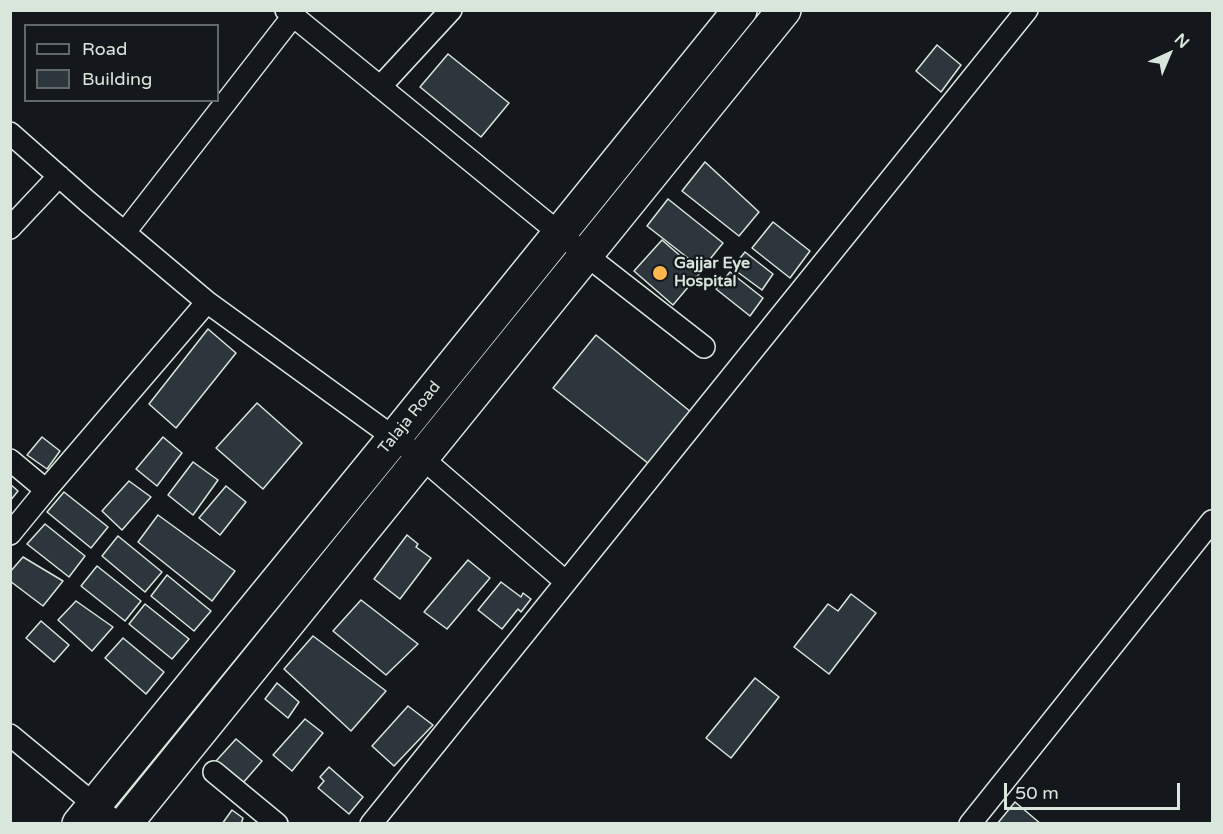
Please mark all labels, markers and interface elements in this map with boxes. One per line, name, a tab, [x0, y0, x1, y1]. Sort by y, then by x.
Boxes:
legend	[24, 24, 219, 102]
north arrow	[1139, 24, 1199, 84]
text: N	[1170, 29, 1193, 53]
text: Road	[82, 38, 127, 60]
text: Building	[82, 68, 152, 90]
place label: Gajjar Eye Hospital	[674, 254, 750, 292]
marker: Gajjar Eye Hospital	[651, 264, 669, 282]
street label: Talaja Road	[375, 378, 445, 458]
scale bar	[1007, 771, 1182, 809]
text: 50 m	[1015, 782, 1059, 804]

